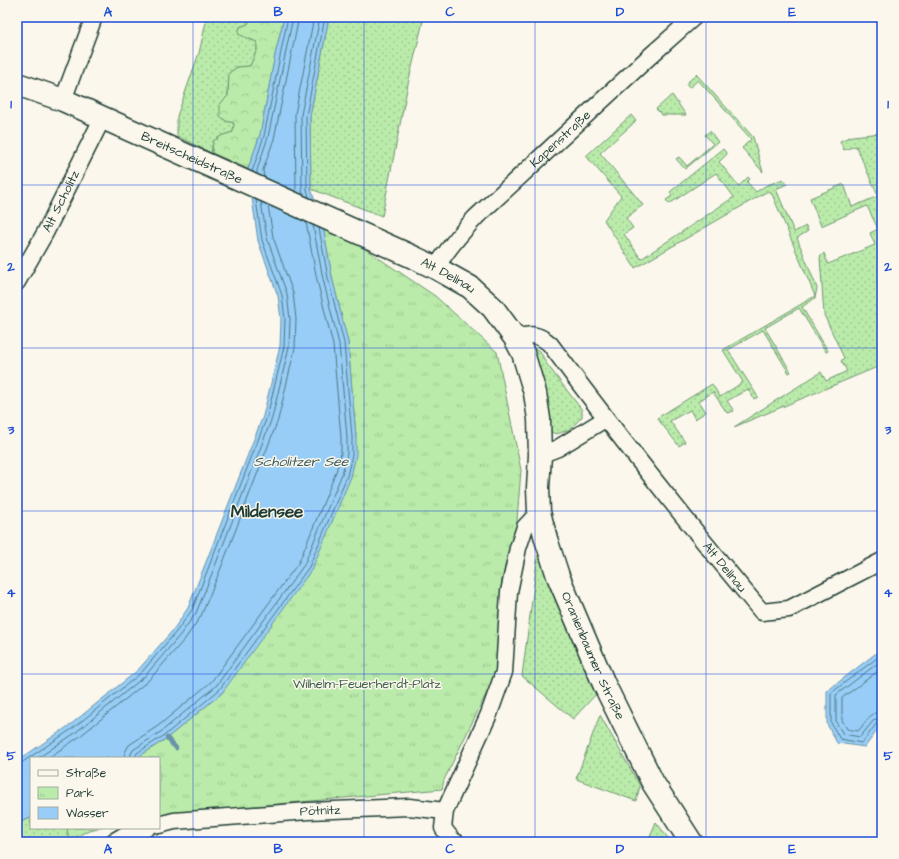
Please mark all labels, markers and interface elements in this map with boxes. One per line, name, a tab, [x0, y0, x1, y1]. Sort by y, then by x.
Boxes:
text: A	[104, 3, 113, 21]
text: B	[273, 3, 283, 21]
text: C	[445, 3, 455, 21]
text: D	[616, 3, 625, 21]
text: E	[788, 3, 796, 21]
text: 1	[10, 95, 12, 113]
text: 1	[887, 95, 889, 113]
street label: Kapenstraße	[526, 106, 595, 172]
street label: Breitscheidstraße	[138, 127, 246, 188]
street label: Alt Scholitz	[38, 167, 84, 235]
street label: Alt Dellnau	[418, 253, 480, 298]
text: 2	[6, 258, 15, 276]
text: 2	[883, 258, 892, 276]
text: 3	[7, 421, 15, 439]
text: 3	[884, 421, 892, 439]
water label: Scholitzer See	[254, 452, 350, 472]
district label: Mildensee	[231, 500, 303, 524]
street label: Alt Dellnau	[699, 538, 751, 596]
text: 4	[7, 584, 16, 602]
text: 4	[884, 584, 893, 602]
street label: Oranienbaumer Straße	[557, 589, 629, 723]
park label: Wilhelm-Feuerherdt-Platz	[293, 675, 442, 693]
text: 5	[6, 747, 16, 765]
text: 5	[883, 747, 893, 765]
legend	[30, 757, 160, 829]
text: Straße	[66, 765, 107, 782]
text: Park	[66, 785, 94, 802]
street label: Pötnitz	[299, 801, 342, 821]
text: Wasser	[66, 805, 109, 822]
text: A	[104, 840, 113, 858]
text: B	[273, 840, 283, 858]
text: C	[445, 840, 455, 858]
text: D	[616, 840, 625, 858]
text: E	[788, 840, 796, 858]

